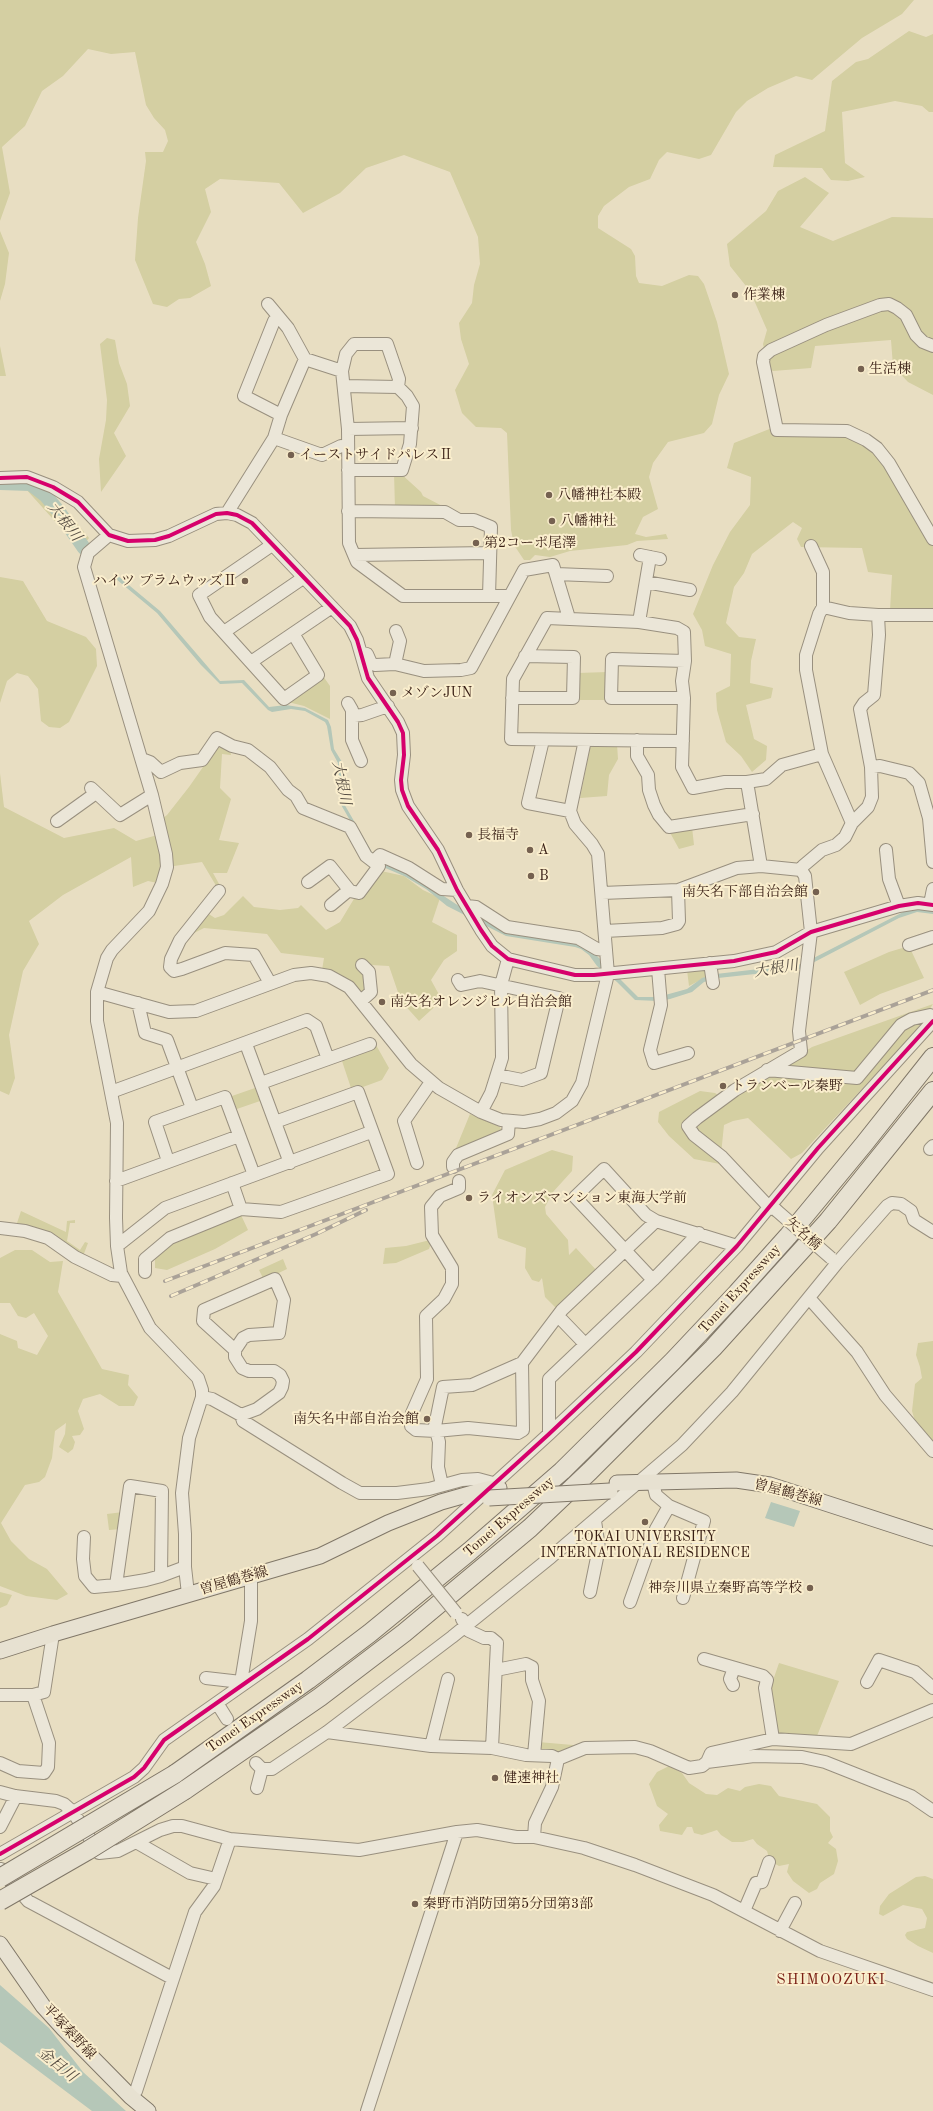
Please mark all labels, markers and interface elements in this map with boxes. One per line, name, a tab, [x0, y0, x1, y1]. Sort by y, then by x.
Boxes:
place label: 作業棟	[743, 287, 785, 303]
marker: 作業棟	[730, 290, 740, 300]
place label: 生活棟	[869, 361, 911, 377]
marker: 生活棟	[856, 364, 866, 374]
place label: イーストサイドパレスⅡ	[299, 447, 453, 463]
marker: イーストサイドパレスⅡ	[286, 450, 296, 460]
place label: 八幡神社本殿	[557, 487, 641, 503]
marker: 八幡神社本殿	[544, 490, 554, 500]
water label: 大根川	[43, 499, 85, 545]
place label: 八幡神社	[560, 513, 616, 529]
marker: 八幡神社	[547, 516, 557, 526]
place label: 第2コーポ尾澤	[484, 535, 576, 551]
marker: 第2コーポ尾澤	[471, 538, 481, 548]
place label: ハイツ プラムウッズⅡ	[93, 573, 237, 589]
marker: ハイツ プラムウッズⅡ	[240, 576, 250, 586]
place label: メゾンJUN	[401, 685, 472, 701]
marker: メゾンJUN	[388, 688, 398, 698]
water label: 大根川	[328, 759, 354, 807]
place label: 長福寺	[477, 827, 519, 843]
marker: 長福寺	[464, 830, 474, 840]
place label: A	[538, 842, 549, 858]
marker: A	[525, 845, 535, 855]
place label: B	[539, 868, 549, 884]
marker: B	[526, 871, 536, 881]
place label: 南矢名下部自治会館	[682, 884, 808, 900]
marker: 南矢名下部自治会館	[811, 887, 821, 897]
water label: 大根川	[752, 957, 800, 981]
place label: 南矢名オレンジヒル自治会館	[390, 994, 572, 1010]
marker: 南矢名オレンジヒル自治会館	[377, 997, 387, 1007]
place label: トランベール秦野	[731, 1078, 843, 1094]
marker: トランベール秦野	[718, 1081, 728, 1091]
place label: ライオンズマンション東海大学前	[477, 1190, 687, 1206]
marker: ライオンズマンション東海大学前	[464, 1193, 474, 1203]
street label: 矢名橋	[782, 1214, 824, 1254]
street label: Tomei Expressway	[696, 1241, 784, 1337]
place label: 南矢名中部自治会館	[293, 1411, 419, 1427]
marker: 南矢名中部自治会館	[422, 1414, 432, 1424]
street label: Tomei Expressway	[460, 1473, 558, 1561]
street label: 曽屋鶴巻線	[752, 1476, 824, 1510]
marker: TOKAI UNIVERSITY INTERNATIONAL RESIDENCE	[640, 1517, 650, 1527]
place label: TOKAI UNIVERSITY INTERNATIONAL RESIDENCE	[540, 1529, 750, 1562]
street label: 曽屋鶴巻線	[198, 1563, 270, 1599]
place label: 神奈川県立秦野高等学校	[648, 1580, 802, 1596]
marker: 神奈川県立秦野高等学校	[805, 1583, 815, 1593]
street label: Tomei Expressway	[203, 1677, 307, 1757]
place label: 健速神社	[503, 1770, 559, 1786]
marker: 健速神社	[490, 1773, 500, 1783]
place label: 秦野市消防団第5分団第3部	[423, 1896, 593, 1912]
marker: 秦野市消防団第5分団第3部	[410, 1899, 420, 1909]
district label: SHIMOOZUKI	[776, 1971, 886, 1989]
street label: 平塚秦野線	[39, 2001, 99, 2063]
water label: 金目川	[34, 2044, 80, 2086]

